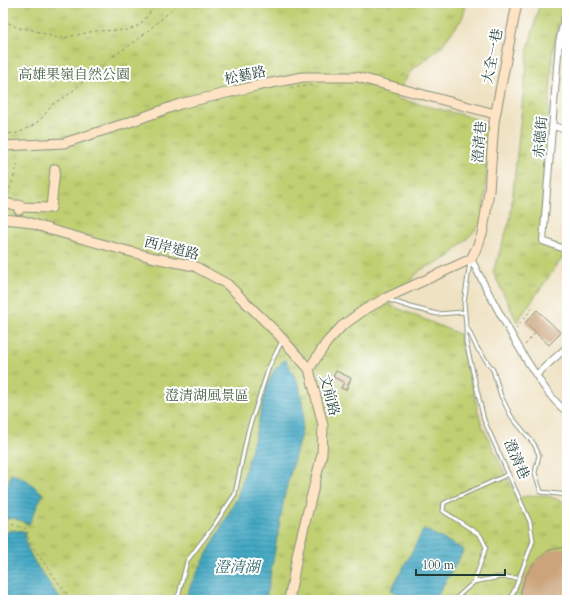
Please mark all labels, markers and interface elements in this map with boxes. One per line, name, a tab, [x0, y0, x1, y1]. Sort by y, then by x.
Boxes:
street label: 大全一巷	[478, 27, 507, 85]
street label: 松藝路	[223, 62, 268, 89]
park label: 高雄果嶺自然公園	[18, 65, 130, 84]
street label: 赤德街	[529, 115, 552, 159]
street label: 澄清巷	[468, 120, 491, 164]
street label: 西岸道路	[142, 232, 201, 264]
street label: 文前路	[315, 372, 344, 418]
park label: 澄清湖風景區	[165, 386, 249, 405]
street label: 澄清巷	[499, 436, 534, 482]
scale bar	[416, 551, 505, 577]
water label: 澄清湖	[214, 557, 262, 577]
text: 100 m	[422, 557, 455, 573]

